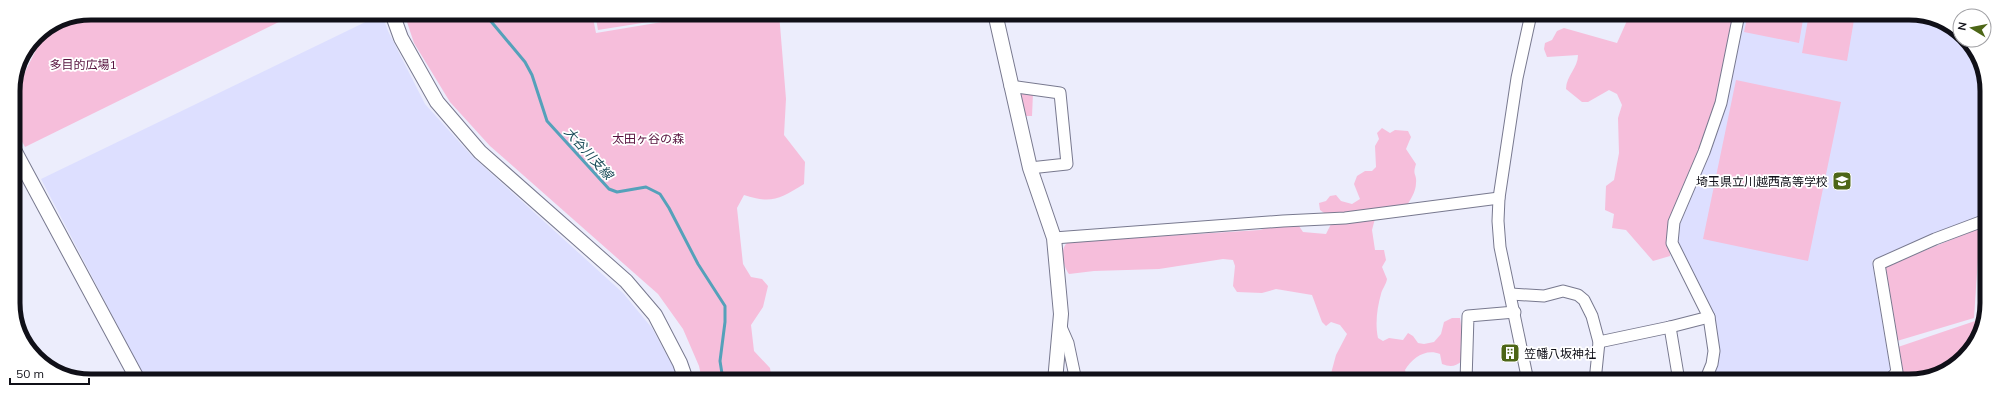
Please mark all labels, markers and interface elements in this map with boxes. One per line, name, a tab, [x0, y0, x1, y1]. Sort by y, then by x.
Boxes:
north arrow	[1952, 8, 1992, 48]
text: N	[1955, 21, 1970, 32]
park label: 多目的広場1	[49, 57, 117, 72]
water label: 大谷川支線	[561, 123, 618, 184]
park label: 太田ヶ谷の森	[612, 131, 684, 146]
school or university icon: 埼玉県立川越西高等学校	[1831, 170, 1853, 192]
place label: 埼玉県立川越西高等学校	[1696, 174, 1828, 189]
building icon: 笠幡八坂神社	[1499, 342, 1521, 364]
place label: 笠幡八坂神社	[1524, 346, 1596, 361]
scale bar	[10, 360, 89, 386]
text: 50 m	[16, 366, 44, 381]

